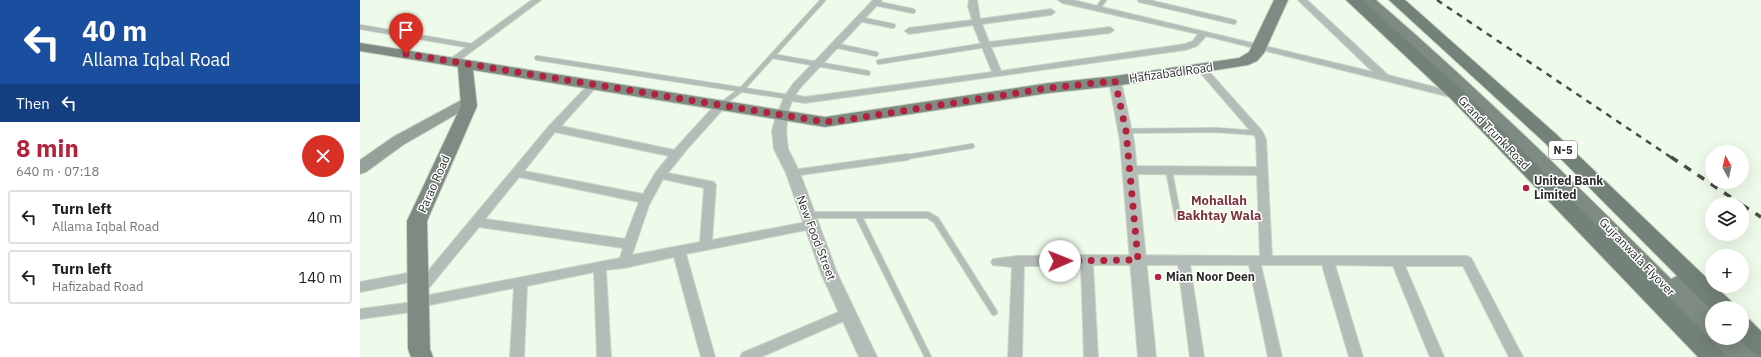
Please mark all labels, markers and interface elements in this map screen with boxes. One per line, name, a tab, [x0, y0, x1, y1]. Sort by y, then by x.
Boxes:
text: 40 m	[82, 12, 147, 49]
pin	[389, 13, 423, 54]
icon: left	[16, 16, 68, 68]
icon: arrive	[395, 19, 417, 41]
text: Allama Iqbal Road	[82, 48, 231, 71]
street label: Hafizabad Road	[1128, 59, 1214, 86]
icon: left	[58, 92, 80, 114]
street label: Grand Trunk Road	[1455, 93, 1533, 173]
text: Then	[16, 94, 50, 113]
text: 8 min	[16, 132, 79, 164]
button: close	[302, 135, 344, 177]
road number: N-5	[1549, 141, 1577, 159]
north arrow	[1705, 145, 1749, 189]
map controls	[1705, 145, 1749, 345]
street label: Parao Road	[414, 153, 453, 215]
text: 640 m · 07:18	[16, 163, 99, 180]
place label: United Bank Limited	[1534, 173, 1603, 202]
marker: United Bank Limited	[1521, 183, 1531, 193]
district label: Mohallah Bakhtay Wala	[1177, 192, 1261, 224]
street label: New Food Street	[793, 193, 840, 282]
button: layers	[1705, 197, 1749, 241]
text: Turn left	[52, 199, 112, 218]
icon: left	[18, 206, 40, 228]
text: 40 m	[307, 208, 342, 227]
street label: Gujranwala Flyover	[1596, 214, 1679, 299]
text: Allama Iqbal Road	[52, 218, 159, 235]
position arrow	[1039, 240, 1081, 282]
button: +	[1705, 249, 1749, 293]
text: Turn left	[52, 259, 112, 278]
icon: left	[18, 266, 40, 288]
text: 140 m	[298, 268, 342, 287]
place label: Mian Noor Deen	[1166, 269, 1255, 284]
marker: Mian Noor Deen	[1153, 272, 1163, 282]
text: Hafizabad Road	[52, 278, 143, 295]
button: −	[1705, 301, 1749, 345]

